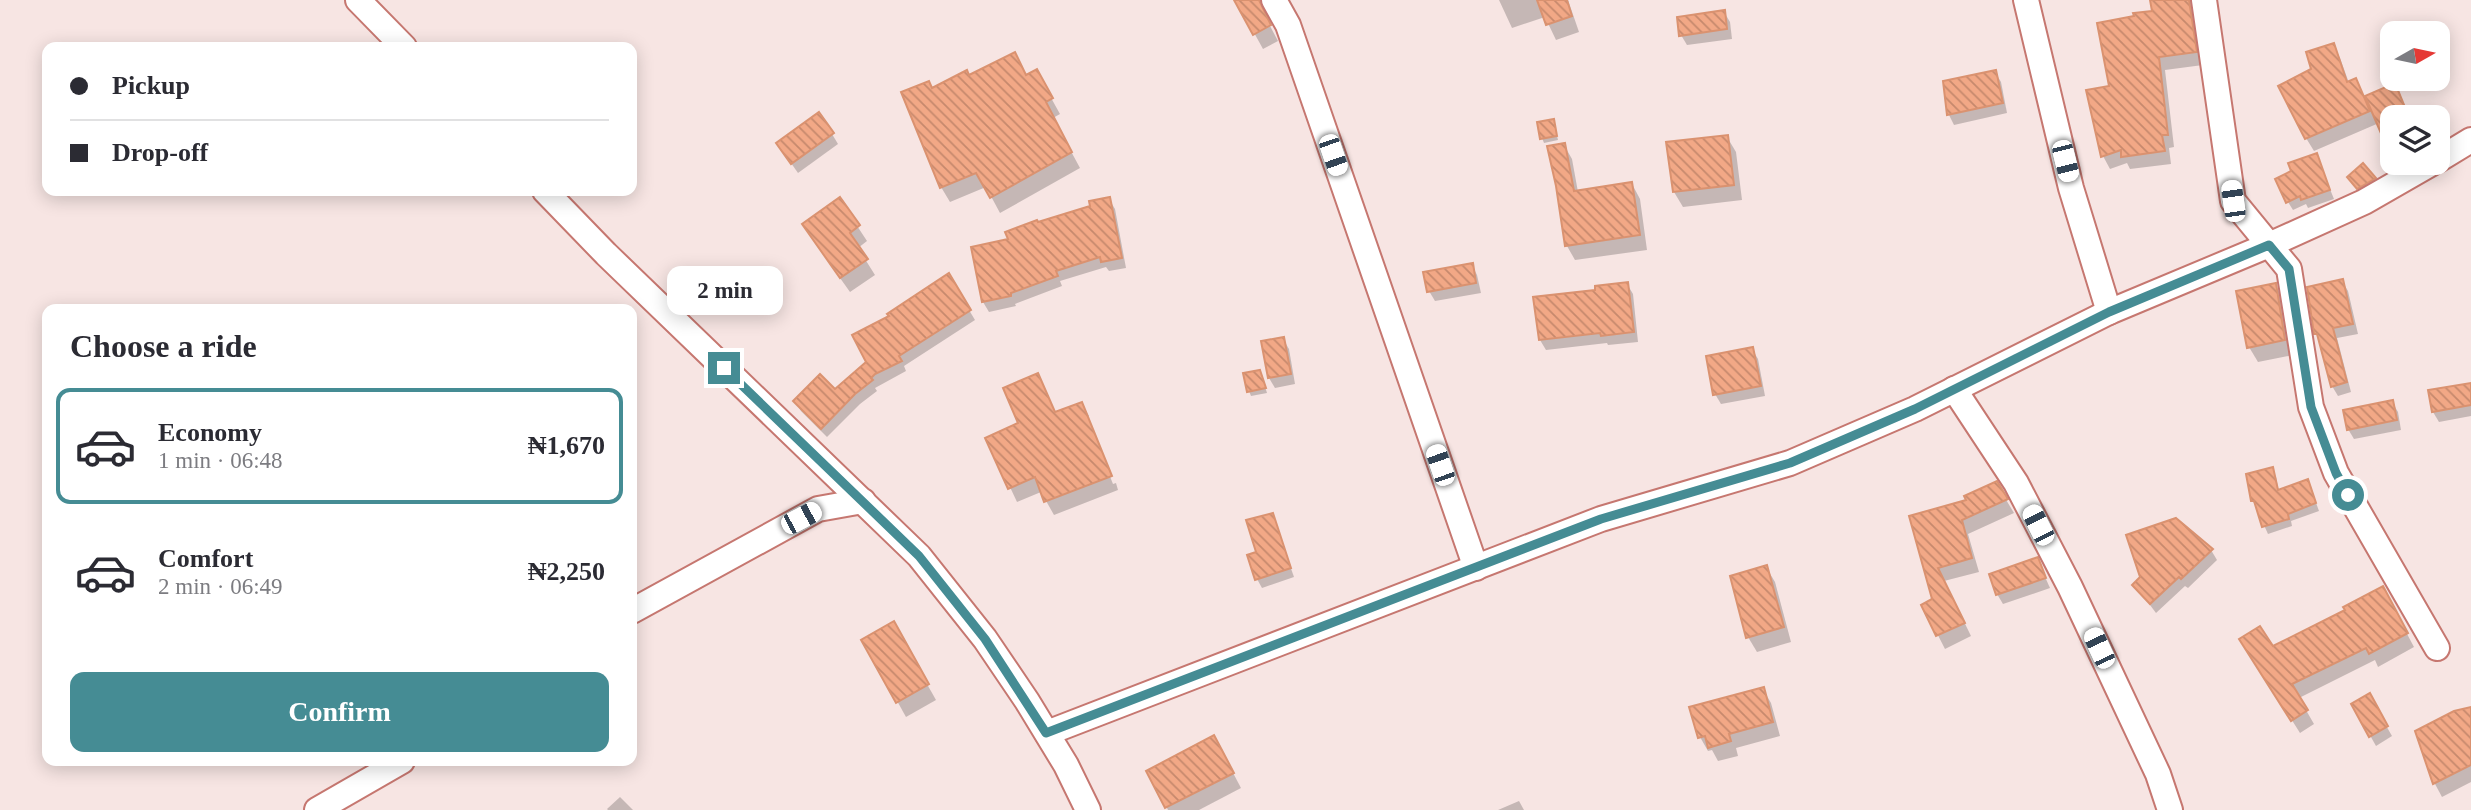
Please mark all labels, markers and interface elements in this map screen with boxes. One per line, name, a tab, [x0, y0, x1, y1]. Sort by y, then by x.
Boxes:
north arrow	[2380, 21, 2450, 91]
map controls	[2380, 21, 2450, 175]
text: Pickup	[112, 71, 190, 100]
button: layers	[2380, 105, 2450, 175]
car	[1317, 132, 1350, 178]
text: Drop-off	[112, 138, 208, 167]
car	[2050, 138, 2081, 184]
car	[2220, 179, 2247, 223]
callout: 2 min	[666, 266, 782, 316]
text: 2 min	[697, 278, 753, 303]
text: Choose a ride	[70, 328, 257, 364]
route end	[708, 352, 740, 384]
icon: car	[74, 415, 137, 478]
text: Economy	[158, 418, 262, 447]
text: ₦1,670	[528, 431, 605, 460]
car	[1424, 442, 1457, 488]
text: 1 min · 06:48	[158, 448, 283, 473]
route start	[2332, 479, 2364, 511]
car	[778, 499, 825, 537]
car	[2020, 502, 2057, 548]
icon: car	[74, 541, 137, 604]
text: Comfort	[158, 544, 253, 573]
text: ₦2,250	[528, 557, 605, 586]
text: 2 min · 06:49	[158, 574, 283, 599]
car	[2081, 625, 2118, 671]
button: Confirm	[70, 672, 609, 752]

